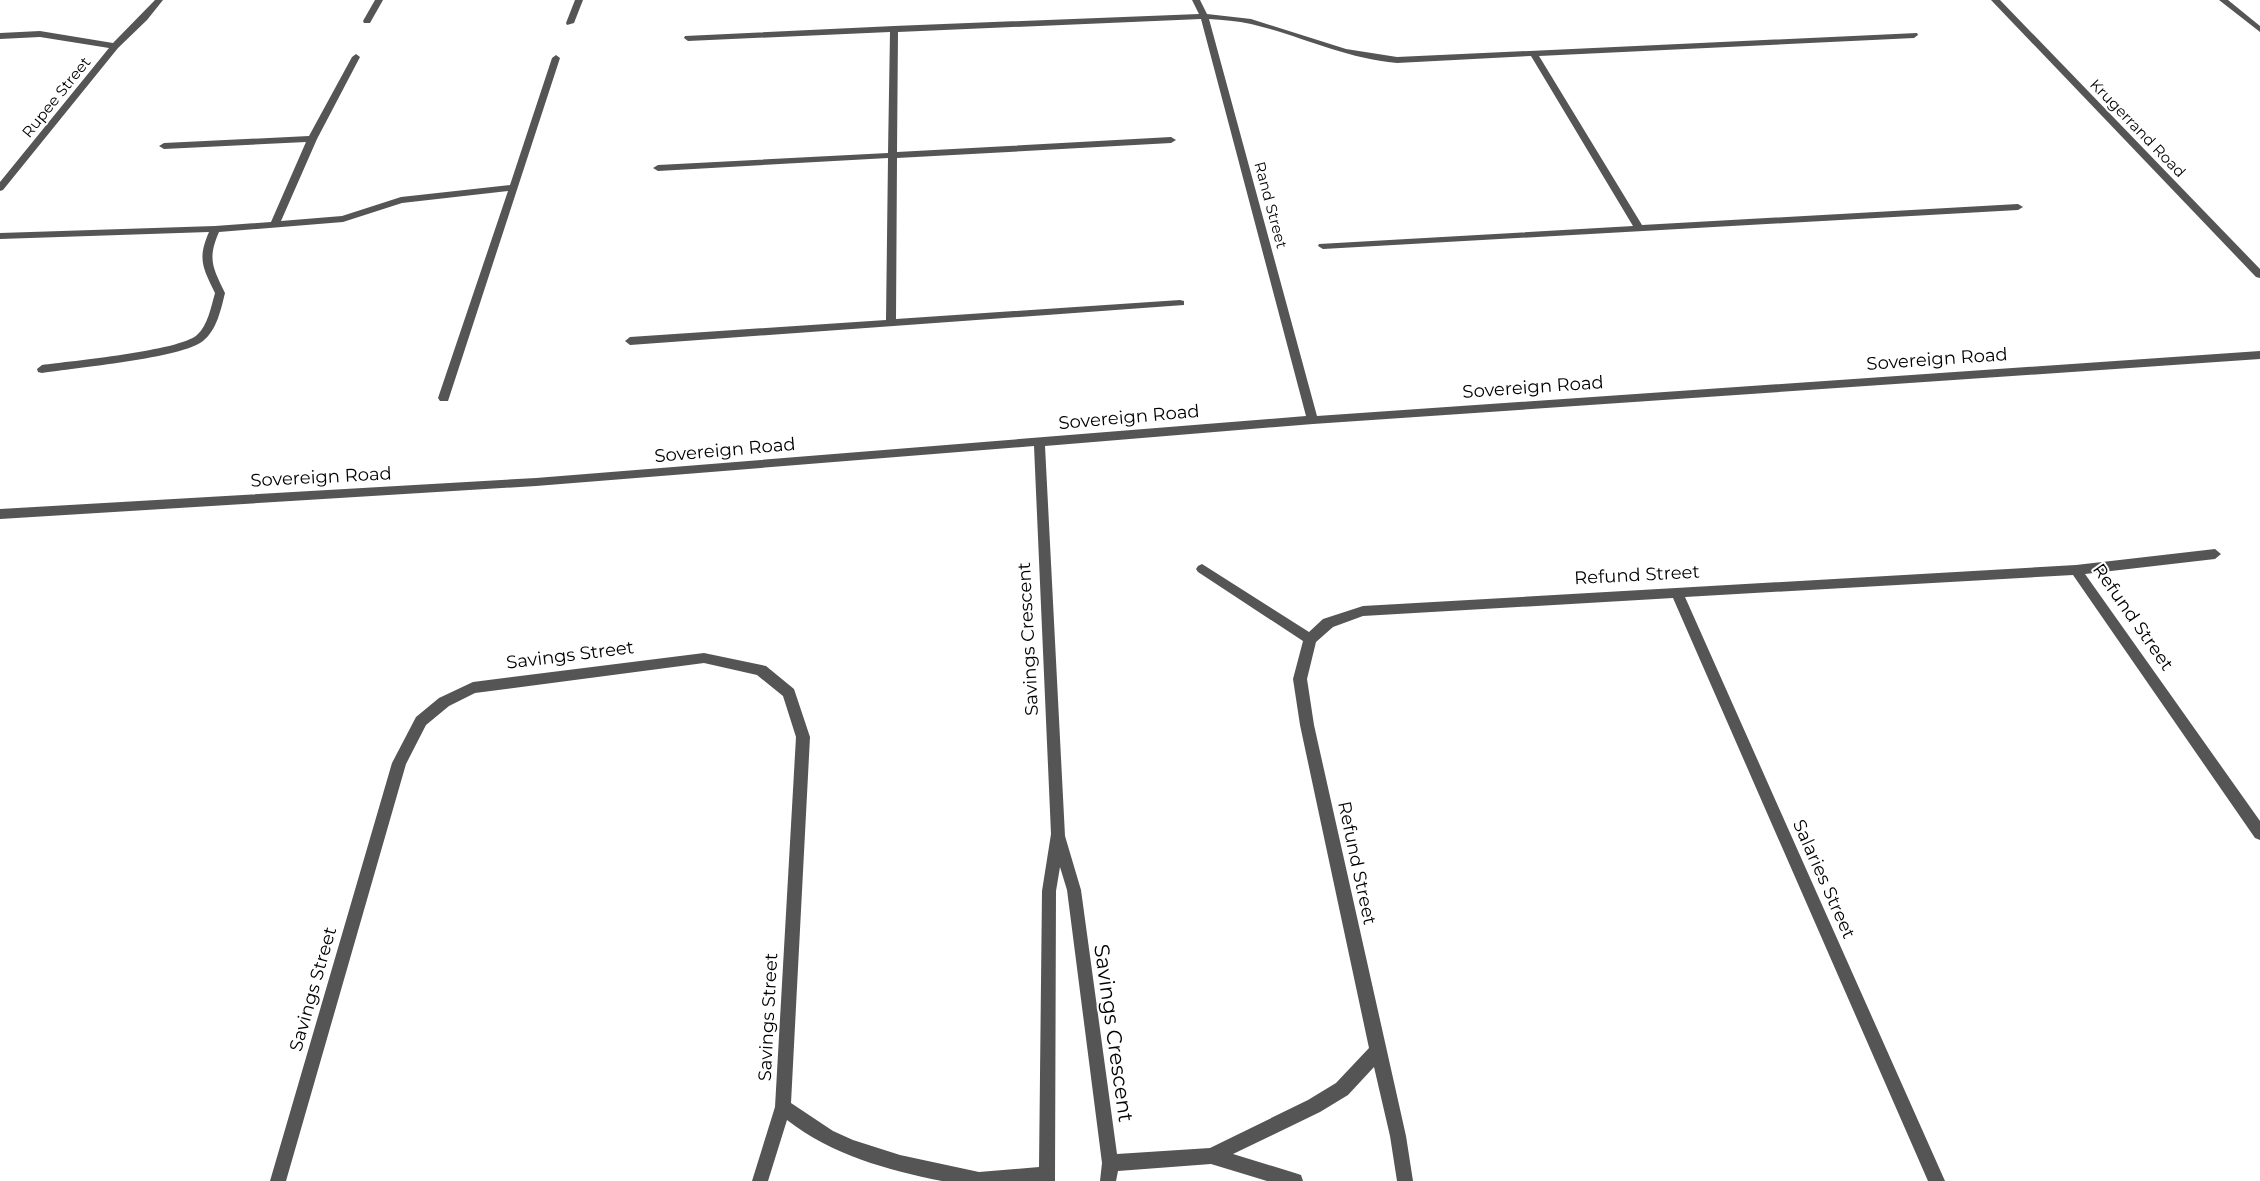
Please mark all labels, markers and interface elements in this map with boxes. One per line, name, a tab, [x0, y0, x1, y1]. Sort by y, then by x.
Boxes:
street label: Rupee Street	[18, 53, 94, 141]
street label: Krugerrand Road	[2086, 75, 2190, 181]
street label: Rand Street	[1250, 159, 1292, 251]
street label: Sovereign Road	[1866, 343, 2008, 375]
street label: Sovereign Road	[1462, 371, 1604, 403]
street label: Sovereign Road	[1058, 400, 1200, 434]
street label: Sovereign Road	[654, 433, 796, 467]
street label: Sovereign Road	[250, 462, 392, 492]
street label: Refund Street	[2088, 559, 2178, 675]
street label: Refund Street	[1574, 561, 1700, 589]
street label: Savings Crescent	[1013, 562, 1043, 716]
street label: Savings Street	[505, 636, 635, 674]
street label: Refund Street	[1333, 799, 1381, 927]
street label: Salaries Street	[1788, 816, 1860, 942]
street label: Savings Street	[285, 924, 341, 1054]
street label: Savings Crescent	[1089, 942, 1139, 1124]
street label: Savings Street	[754, 952, 782, 1082]

